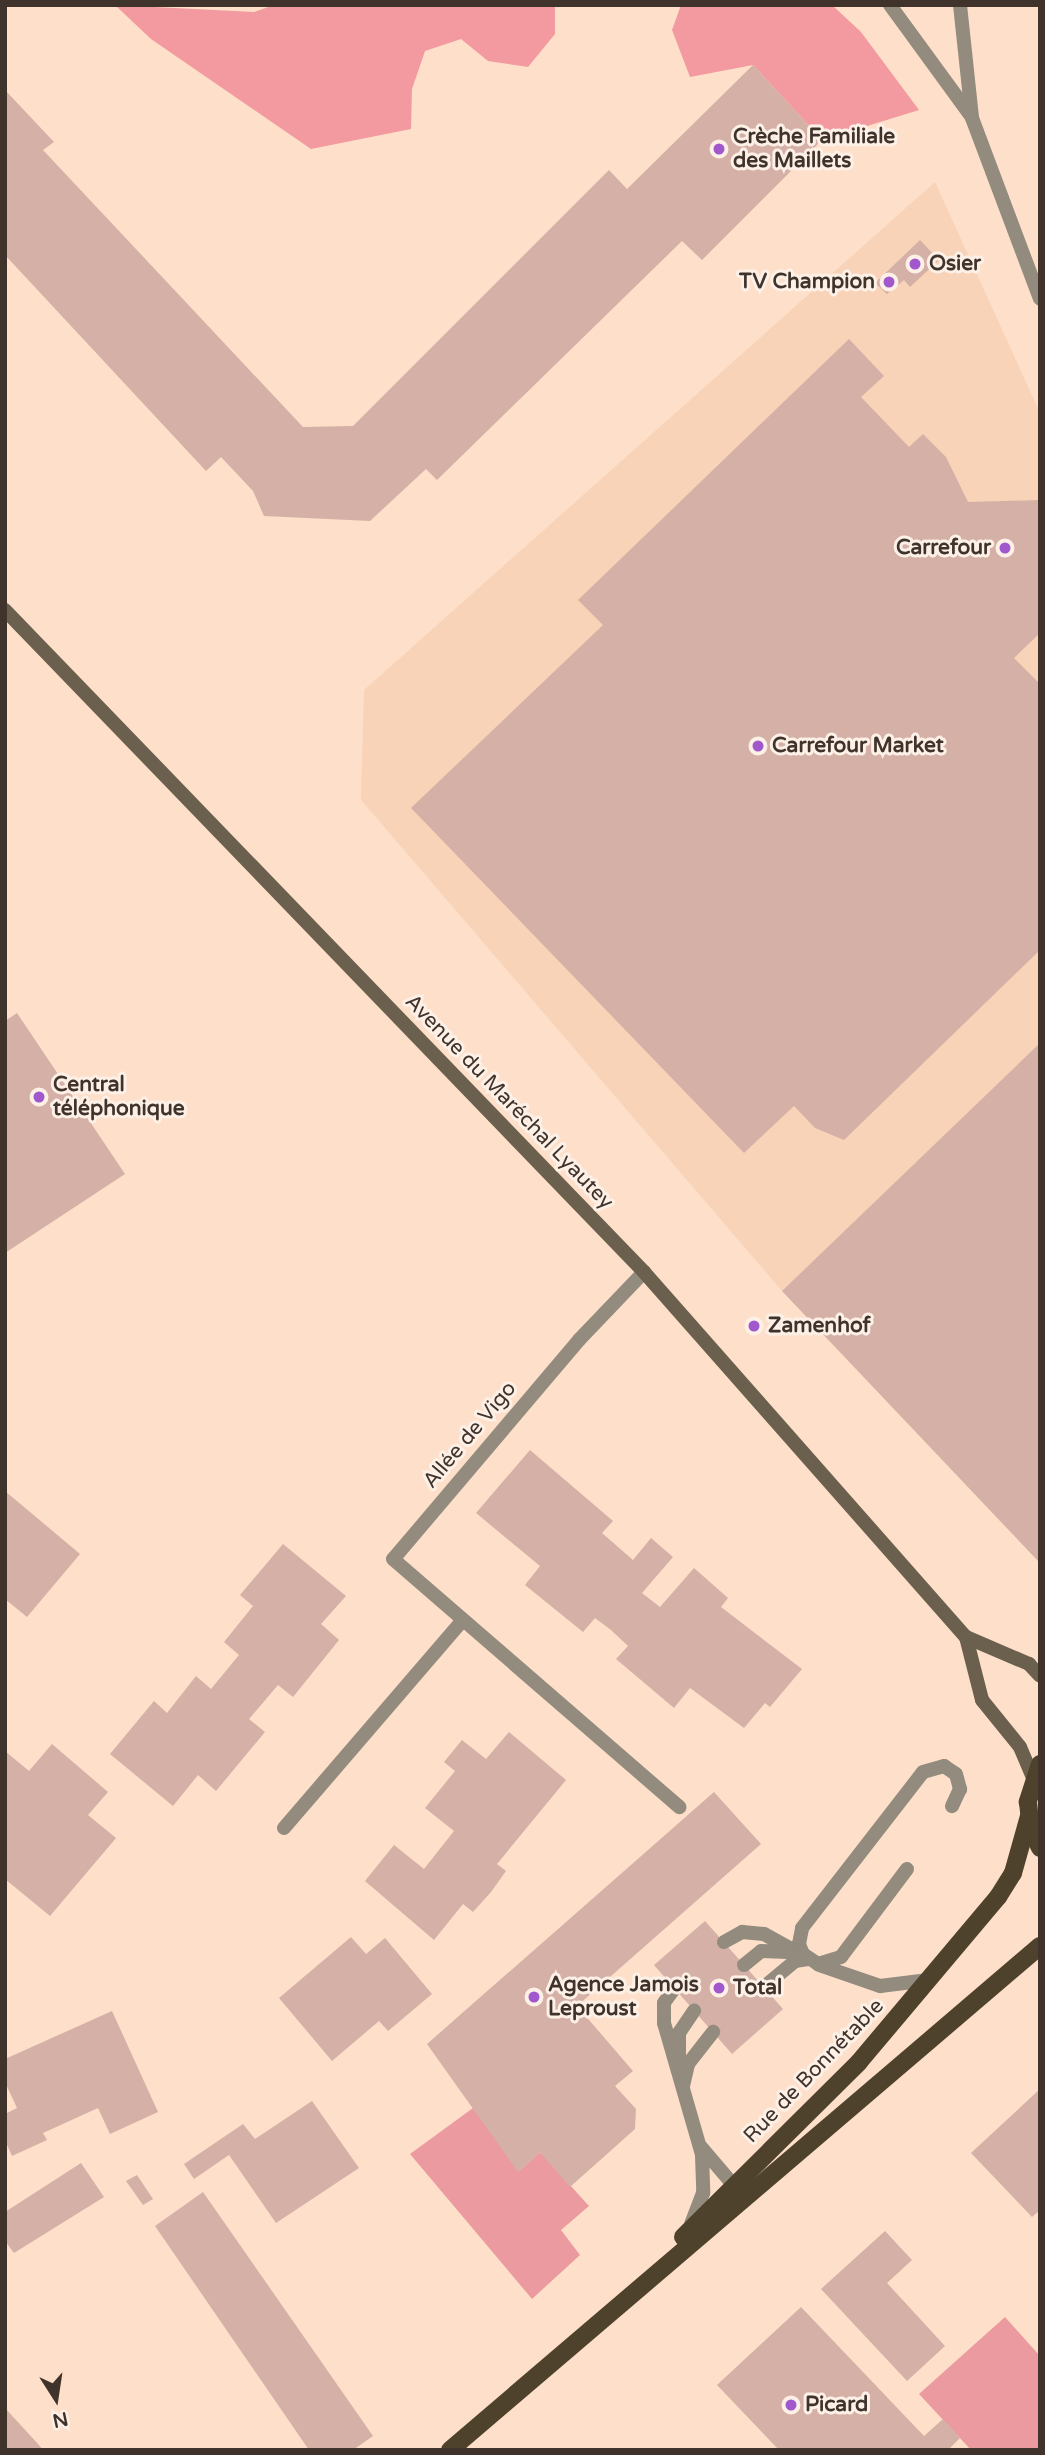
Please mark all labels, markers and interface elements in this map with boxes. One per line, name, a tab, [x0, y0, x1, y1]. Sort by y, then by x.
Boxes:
place label: Crèche Familiale des Maillets	[733, 124, 895, 174]
marker: Crèche Familiale des Maillets	[711, 141, 727, 157]
place label: Osier	[929, 251, 981, 277]
marker: Osier	[907, 256, 923, 272]
place label: TV Champion	[739, 269, 875, 295]
marker: TV Champion	[881, 274, 897, 290]
place label: Carrefour	[896, 535, 991, 561]
marker: Carrefour	[997, 540, 1013, 556]
place label: Carrefour Market	[772, 733, 944, 759]
marker: Carrefour Market	[750, 738, 766, 754]
street label: Avenue du Maréchal Lyautey	[400, 989, 618, 1215]
place label: Central téléphonique	[53, 1072, 185, 1122]
marker: Central téléphonique	[31, 1089, 47, 1105]
place label: Zamenhof	[768, 1313, 871, 1339]
marker: Zamenhof	[746, 1318, 762, 1334]
street label: Allée de Vigo	[418, 1377, 522, 1493]
place label: Agence Jamois Leproust	[548, 1972, 699, 2022]
place label: Total	[733, 1975, 782, 2001]
marker: Total	[711, 1980, 727, 1996]
marker: Agence Jamois Leproust	[526, 1989, 542, 2005]
street label: Rue de Bonnétable	[739, 1994, 889, 2148]
north arrow	[21, 2364, 91, 2434]
place label: Picard	[805, 2392, 868, 2418]
marker: Picard	[783, 2397, 799, 2413]
text: N	[51, 2407, 70, 2432]

